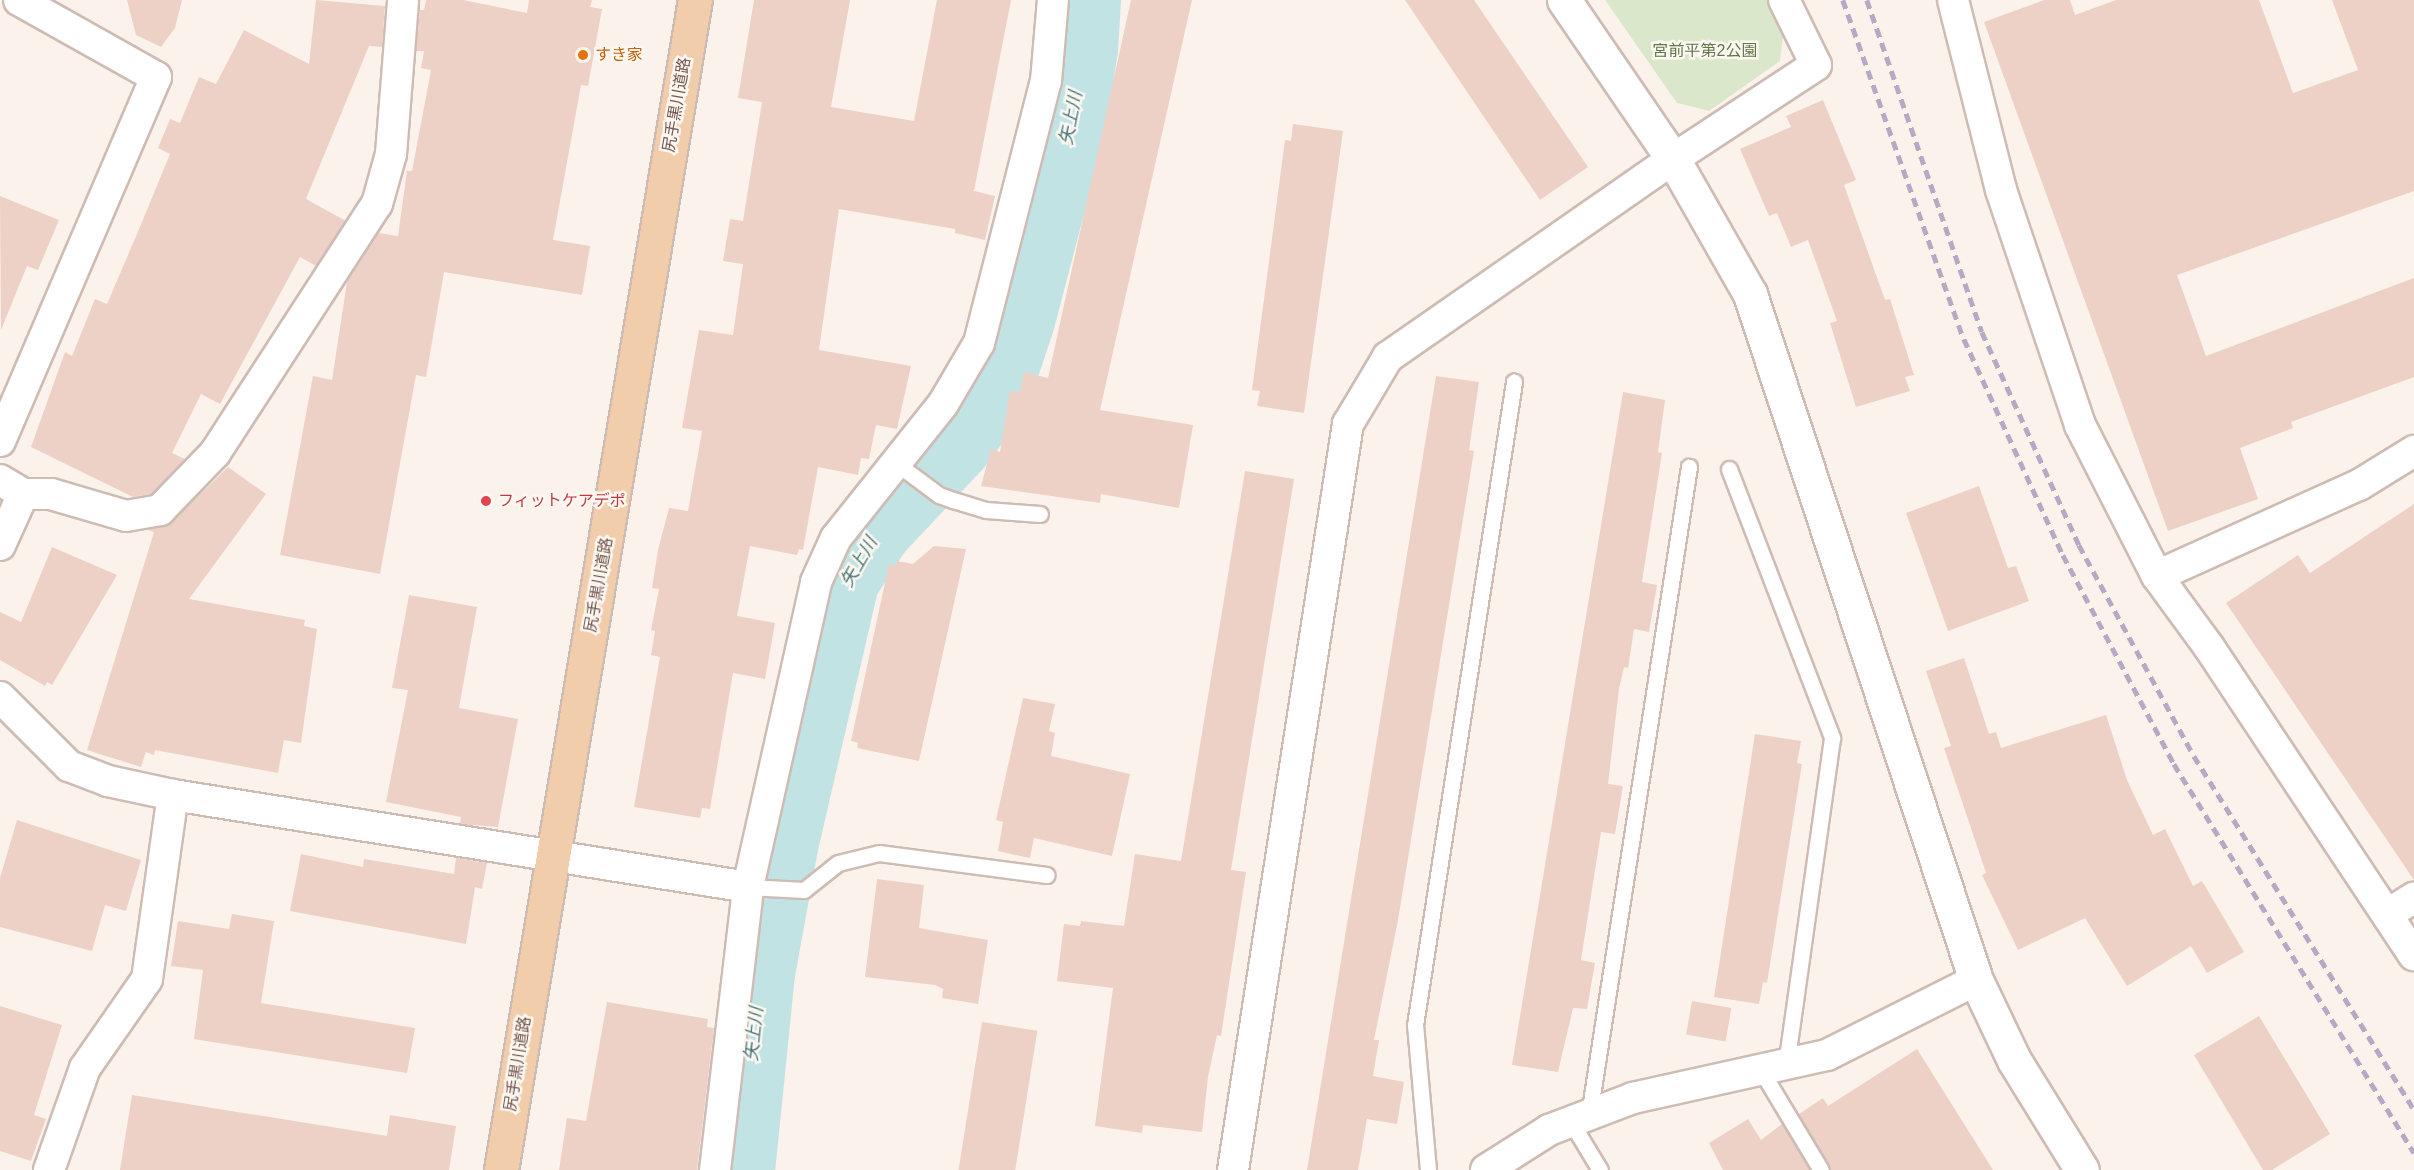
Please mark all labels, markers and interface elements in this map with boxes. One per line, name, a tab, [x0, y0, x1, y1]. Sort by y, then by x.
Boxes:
park label: 宮前平第2公園	[1653, 41, 1757, 61]
place label: すき家	[595, 45, 643, 65]
marker: すき家	[576, 48, 590, 62]
street label: 尻手黒川道路	[659, 56, 695, 154]
water label: 矢上川	[1055, 89, 1087, 147]
place label: フィットケアデポ	[498, 491, 626, 511]
marker: フィットケアデポ	[479, 494, 493, 508]
water label: 矢上川	[836, 533, 882, 591]
street label: 尻手黒川道路	[581, 536, 617, 634]
water label: 矢上川	[740, 1006, 768, 1062]
street label: 尻手黒川道路	[501, 1015, 535, 1113]

